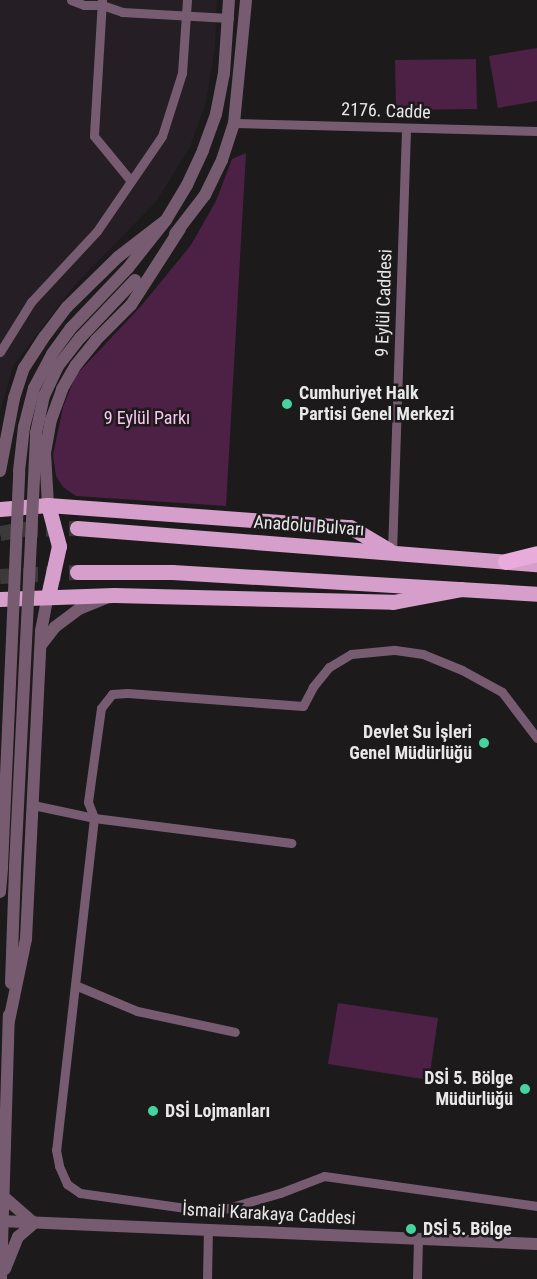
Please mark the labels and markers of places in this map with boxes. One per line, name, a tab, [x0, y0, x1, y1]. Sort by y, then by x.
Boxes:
place label: Cumhuriyet Halk Partisi Genel Merkezi	[299, 383, 454, 426]
marker: Cumhuriyet Halk Partisi Genel Merkezi	[280, 397, 294, 411]
place label: Devlet Su İşleri Genel Müdürlüğü	[349, 722, 472, 764]
marker: Devlet Su İşleri Genel Müdürlüğü	[477, 736, 491, 750]
place label: DSİ 5. Bölge Müdürlüğü	[424, 1068, 513, 1110]
marker: DSİ 5. Bölge Müdürlüğü	[518, 1082, 532, 1096]
place label: DSİ Lojmanları	[165, 1100, 270, 1122]
marker: DSİ Lojmanları	[146, 1104, 160, 1118]
place label: DSİ 5. Bölge	[423, 1218, 512, 1240]
marker: DSİ 5. Bölge	[404, 1222, 418, 1236]

